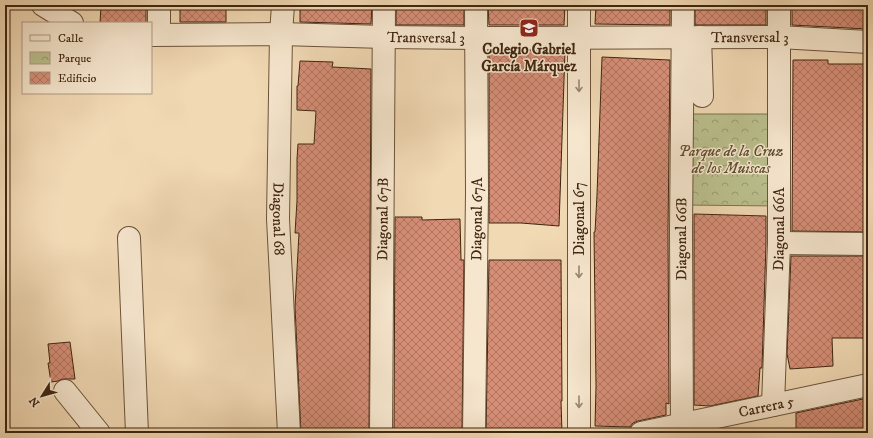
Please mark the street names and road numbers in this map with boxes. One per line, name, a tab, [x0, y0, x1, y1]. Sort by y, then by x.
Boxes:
street label: Transversal 3	[711, 27, 789, 47]
street label: Transversal 3	[387, 28, 465, 47]
street label: Diagonal 67B	[373, 177, 392, 261]
street label: Diagonal 67A	[467, 177, 487, 261]
street label: Diagonal 68	[268, 182, 289, 256]
street label: Diagonal 67	[570, 182, 589, 256]
street label: Diagonal 66A	[768, 187, 789, 271]
street label: Diagonal 66B	[671, 197, 691, 281]
street label: Carrera 5	[737, 391, 796, 422]

